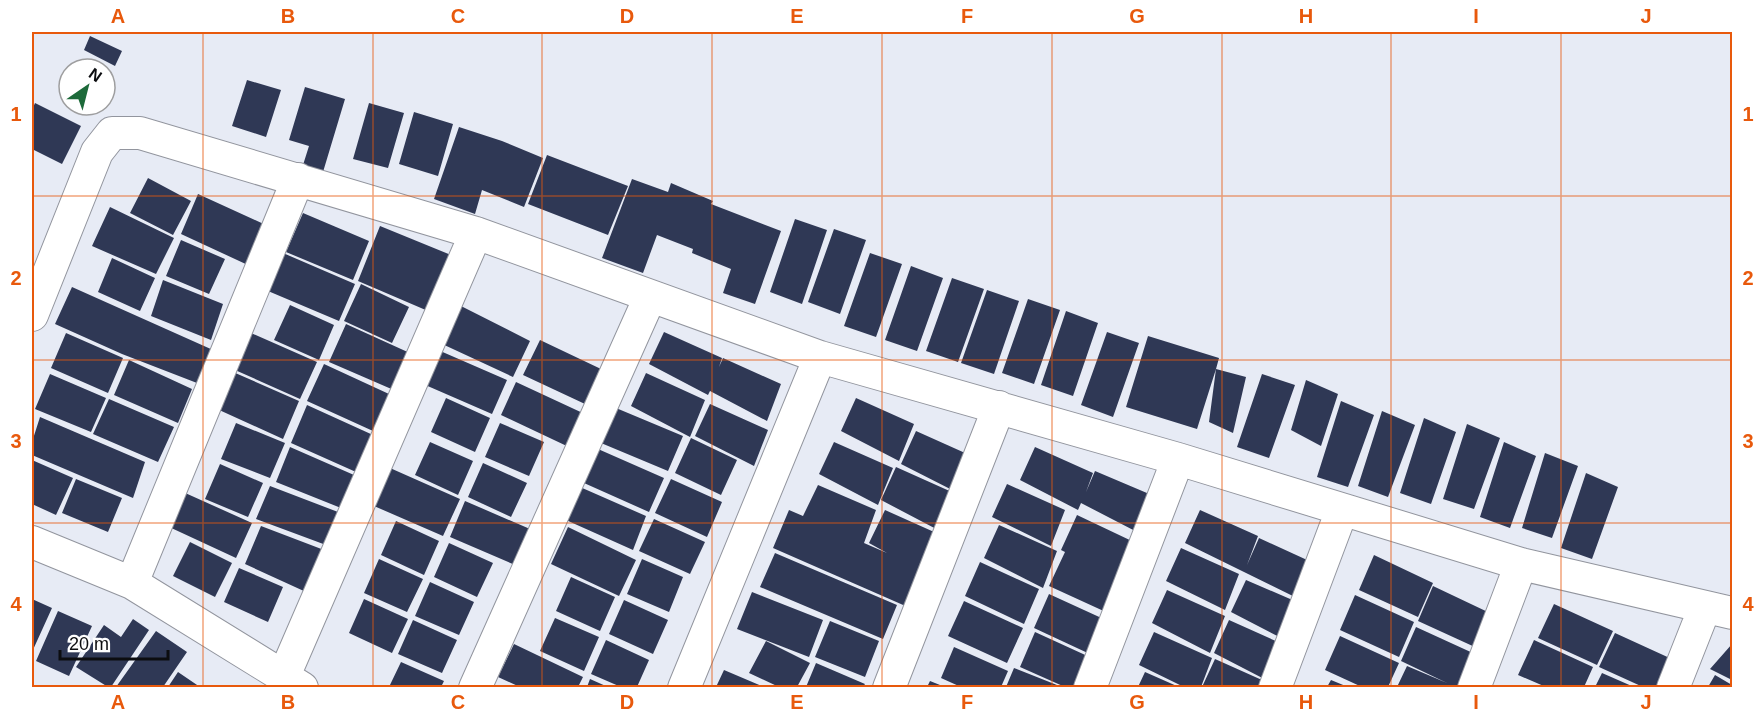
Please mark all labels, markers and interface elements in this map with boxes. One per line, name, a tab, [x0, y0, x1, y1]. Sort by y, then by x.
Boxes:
text: A	[111, 5, 125, 27]
text: B	[281, 5, 295, 27]
text: C	[451, 5, 465, 27]
text: D	[620, 5, 634, 27]
text: E	[790, 5, 804, 27]
text: F	[961, 5, 973, 27]
text: G	[1129, 5, 1145, 27]
text: H	[1299, 5, 1313, 27]
text: I	[1473, 5, 1479, 27]
text: J	[1640, 5, 1652, 27]
north arrow	[57, 57, 117, 117]
text: N	[86, 65, 105, 85]
text: 1	[10, 103, 22, 125]
text: 1	[1742, 103, 1754, 125]
text: 2	[10, 267, 22, 289]
text: 2	[1742, 267, 1754, 289]
text: 3	[10, 430, 22, 452]
text: 3	[1742, 430, 1754, 452]
text: 4	[10, 593, 22, 615]
text: 4	[1742, 593, 1754, 615]
scale bar	[60, 623, 168, 661]
text: 20 m	[69, 634, 109, 654]
text: A	[111, 691, 125, 713]
text: B	[281, 691, 295, 713]
text: C	[451, 691, 465, 713]
text: D	[620, 691, 634, 713]
text: E	[790, 691, 804, 713]
text: F	[961, 691, 973, 713]
text: G	[1129, 691, 1145, 713]
text: H	[1299, 691, 1313, 713]
text: I	[1473, 691, 1479, 713]
text: J	[1640, 691, 1652, 713]

